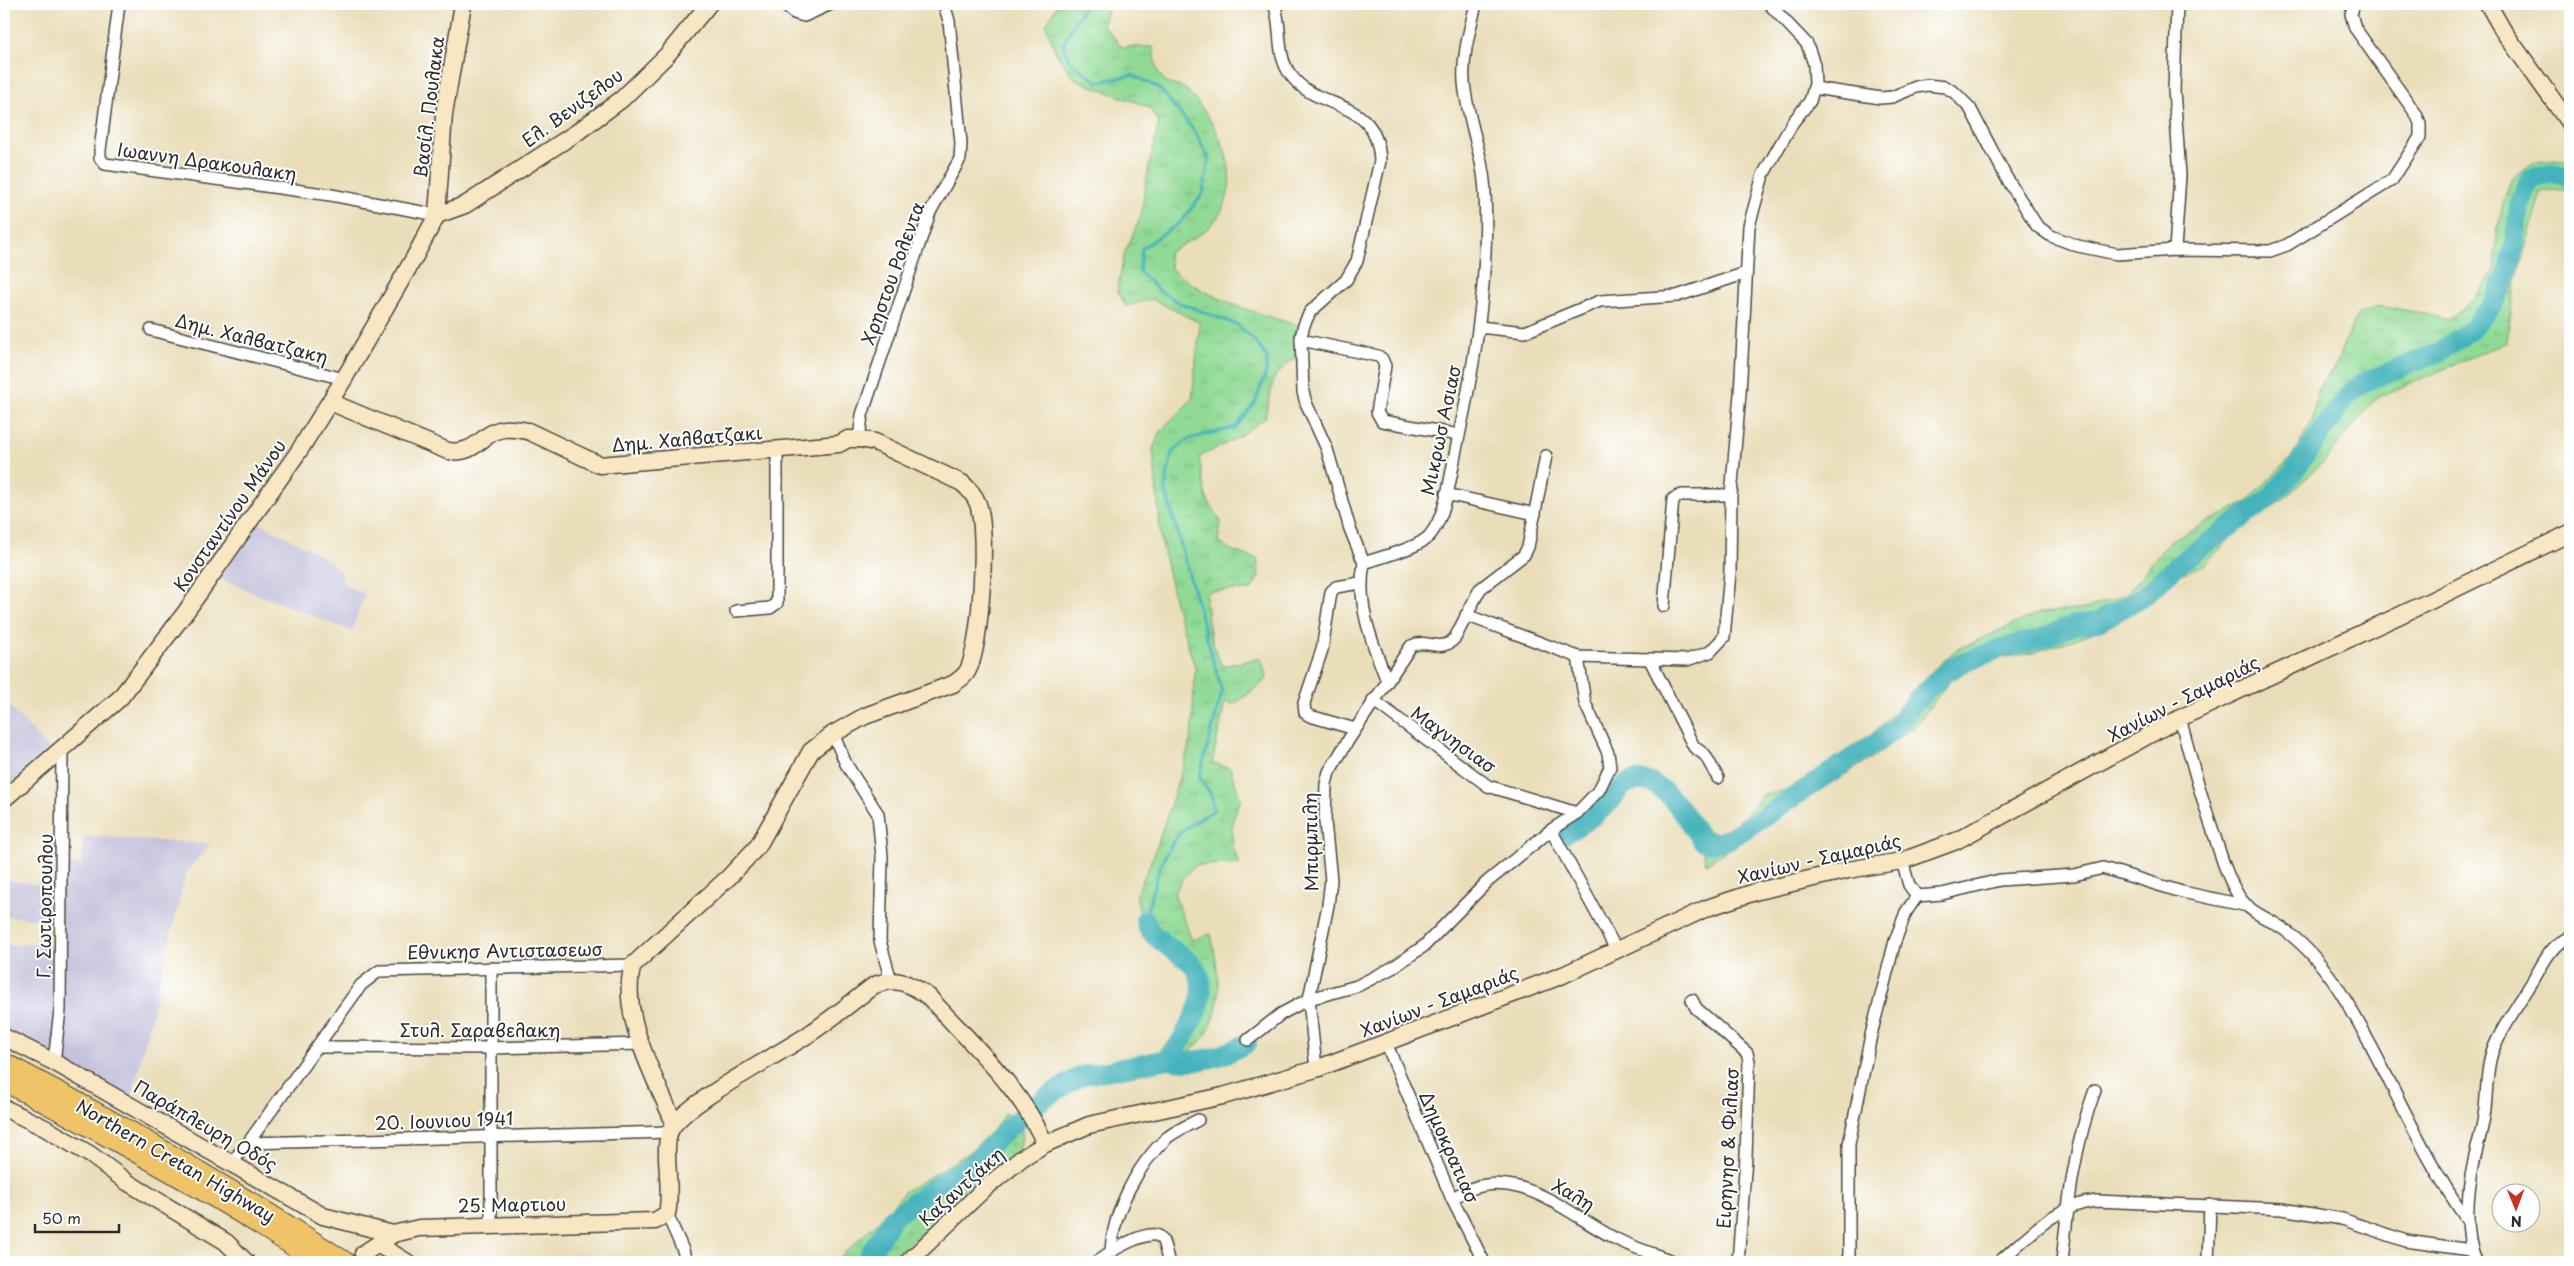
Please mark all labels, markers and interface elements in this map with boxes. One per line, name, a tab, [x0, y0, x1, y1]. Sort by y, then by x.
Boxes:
street label: Βασίλ. Πουλακα	[406, 34, 450, 179]
street label: Ελ. Βενιζελου	[516, 61, 628, 153]
street label: Ιωαννη Δρακουλακη	[116, 135, 298, 187]
street label: Χρηστου Ρολεντα	[854, 198, 930, 348]
street label: Δημ. Χαλβατζακη	[173, 306, 331, 370]
street label: Μικρωσ Ασιασ	[1413, 362, 1467, 498]
street label: Δημ. Χαλβατζακι	[611, 418, 764, 458]
street label: Κονσταντίνου Μάνου	[166, 433, 292, 597]
street label: Χανίων - Σαμαριάς	[2102, 648, 2264, 748]
street label: Μαγνησιασ	[1406, 699, 1503, 779]
street label: Μπιρμπιλη	[1296, 792, 1324, 892]
street label: Χανίων - Σαμαριάς	[1734, 826, 1904, 890]
street label: Γ. Σωτιροπουλου	[29, 833, 59, 979]
street label: Εθνικησ Αντιστασεωσ	[407, 935, 603, 965]
street label: Χανίων - Σαμαριάς	[1356, 958, 1522, 1044]
street label: Στυλ. Σαραβελακη	[400, 1016, 560, 1043]
street label: Ειρηνησ & Φιλιασ	[1709, 1066, 1745, 1229]
street label: Παράπλευρη Οδός	[129, 1073, 283, 1177]
street label: Δημοκρατιασ	[1413, 1087, 1487, 1208]
street label: Northern Cretan Highway	[71, 1092, 281, 1228]
street label: 20. Ιουνιου 1941	[374, 1104, 514, 1136]
street label: Καζαντζάκη	[912, 1140, 1010, 1232]
street label: Χαλη	[1548, 1171, 1600, 1217]
north arrow	[2492, 1184, 2542, 1234]
street label: 25. Μαρτιου	[458, 1190, 566, 1218]
scale bar	[35, 1201, 119, 1233]
text: 50 m	[42, 1206, 81, 1229]
text: N	[2511, 1211, 2522, 1232]

